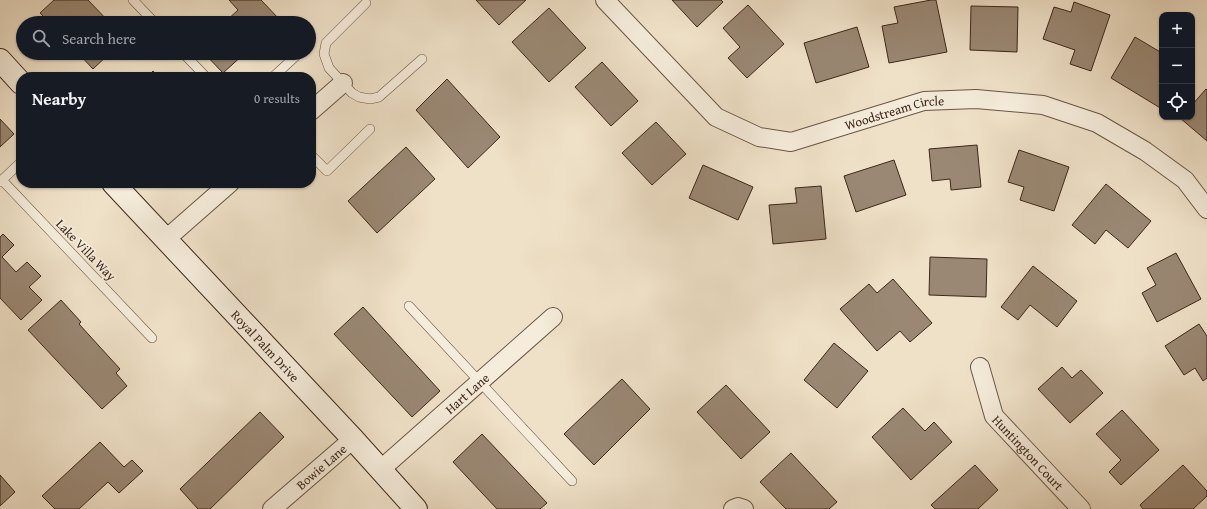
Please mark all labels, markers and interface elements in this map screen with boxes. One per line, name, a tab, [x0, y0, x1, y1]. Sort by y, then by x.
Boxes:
map controls	[1159, 12, 1195, 120]
button: +	[1159, 12, 1195, 48]
search box	[16, 16, 316, 60]
icon: search	[30, 27, 52, 49]
text: Search here	[62, 28, 136, 49]
button: −	[1159, 48, 1195, 84]
button: locate	[1159, 84, 1195, 120]
text: Nearby	[32, 86, 86, 111]
text: 0 results	[254, 89, 300, 108]
street label: Woodstream Circle	[842, 91, 944, 134]
street label: Lake Villa Way	[52, 215, 121, 286]
street label: Royal Palm Drive	[227, 305, 304, 386]
street label: Hart Lane	[441, 368, 493, 418]
street label: Huntington Court	[988, 411, 1069, 495]
street label: Bowie Lane	[292, 439, 351, 494]

